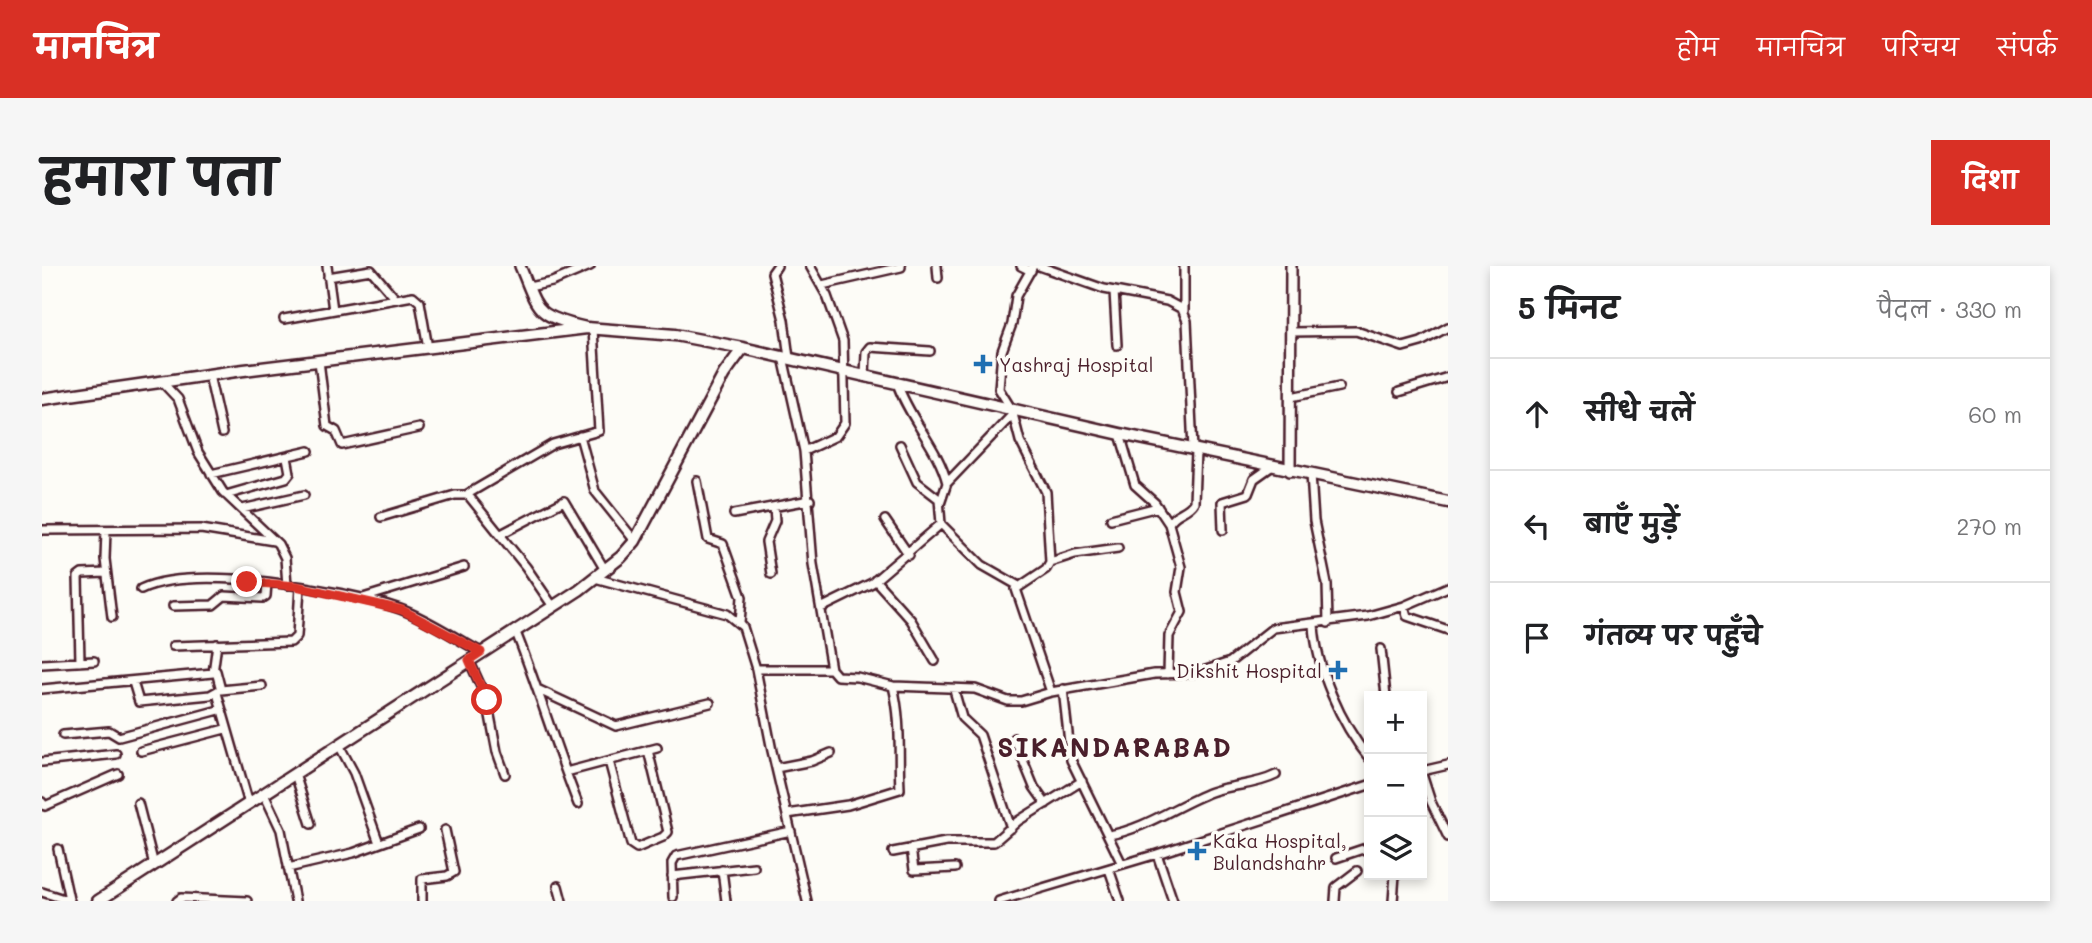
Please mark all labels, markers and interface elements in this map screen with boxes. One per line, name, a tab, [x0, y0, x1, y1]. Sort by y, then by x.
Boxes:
text: मानचित्र	[35, 23, 158, 66]
text: होम	[1676, 31, 1719, 62]
text: मानचित्र	[1757, 31, 1845, 62]
text: परिचय	[1883, 31, 1959, 62]
text: संपर्क	[1997, 31, 2057, 62]
button: दिशा	[1931, 140, 2050, 225]
text: हमारा पता	[42, 144, 277, 207]
text: 5 मिनट	[1518, 287, 1619, 327]
text: पैदल · 330 m	[1877, 294, 2022, 324]
place label: Yashraj Hospital	[999, 352, 1154, 377]
marker: Yashraj Hospital	[973, 354, 993, 374]
text: सीधे चलें	[1585, 394, 1694, 428]
icon: ahead	[1518, 395, 1556, 433]
text: 60 m	[1968, 399, 2022, 429]
text: बाएँ मुड़ें	[1585, 506, 1679, 540]
icon: left	[1518, 507, 1556, 545]
text: 270 m	[1957, 511, 2022, 541]
route end	[231, 566, 262, 597]
text: गंतव्य पर पहुँचे	[1585, 618, 1762, 652]
icon: arrive	[1518, 619, 1556, 657]
place label: Dikshit Hospital	[1176, 658, 1322, 683]
marker: Dikshit Hospital	[1328, 660, 1348, 680]
route start	[471, 684, 502, 715]
map controls	[1364, 691, 1427, 880]
button: +	[1364, 691, 1427, 754]
district label: SIKANDARABAD	[997, 730, 1233, 764]
button: −	[1364, 754, 1427, 817]
button: layers	[1364, 817, 1427, 880]
place label: Kaka Hospital, Bulandshahr	[1213, 828, 1347, 875]
marker: Kaka Hospital, Bulandshahr	[1187, 841, 1207, 861]

